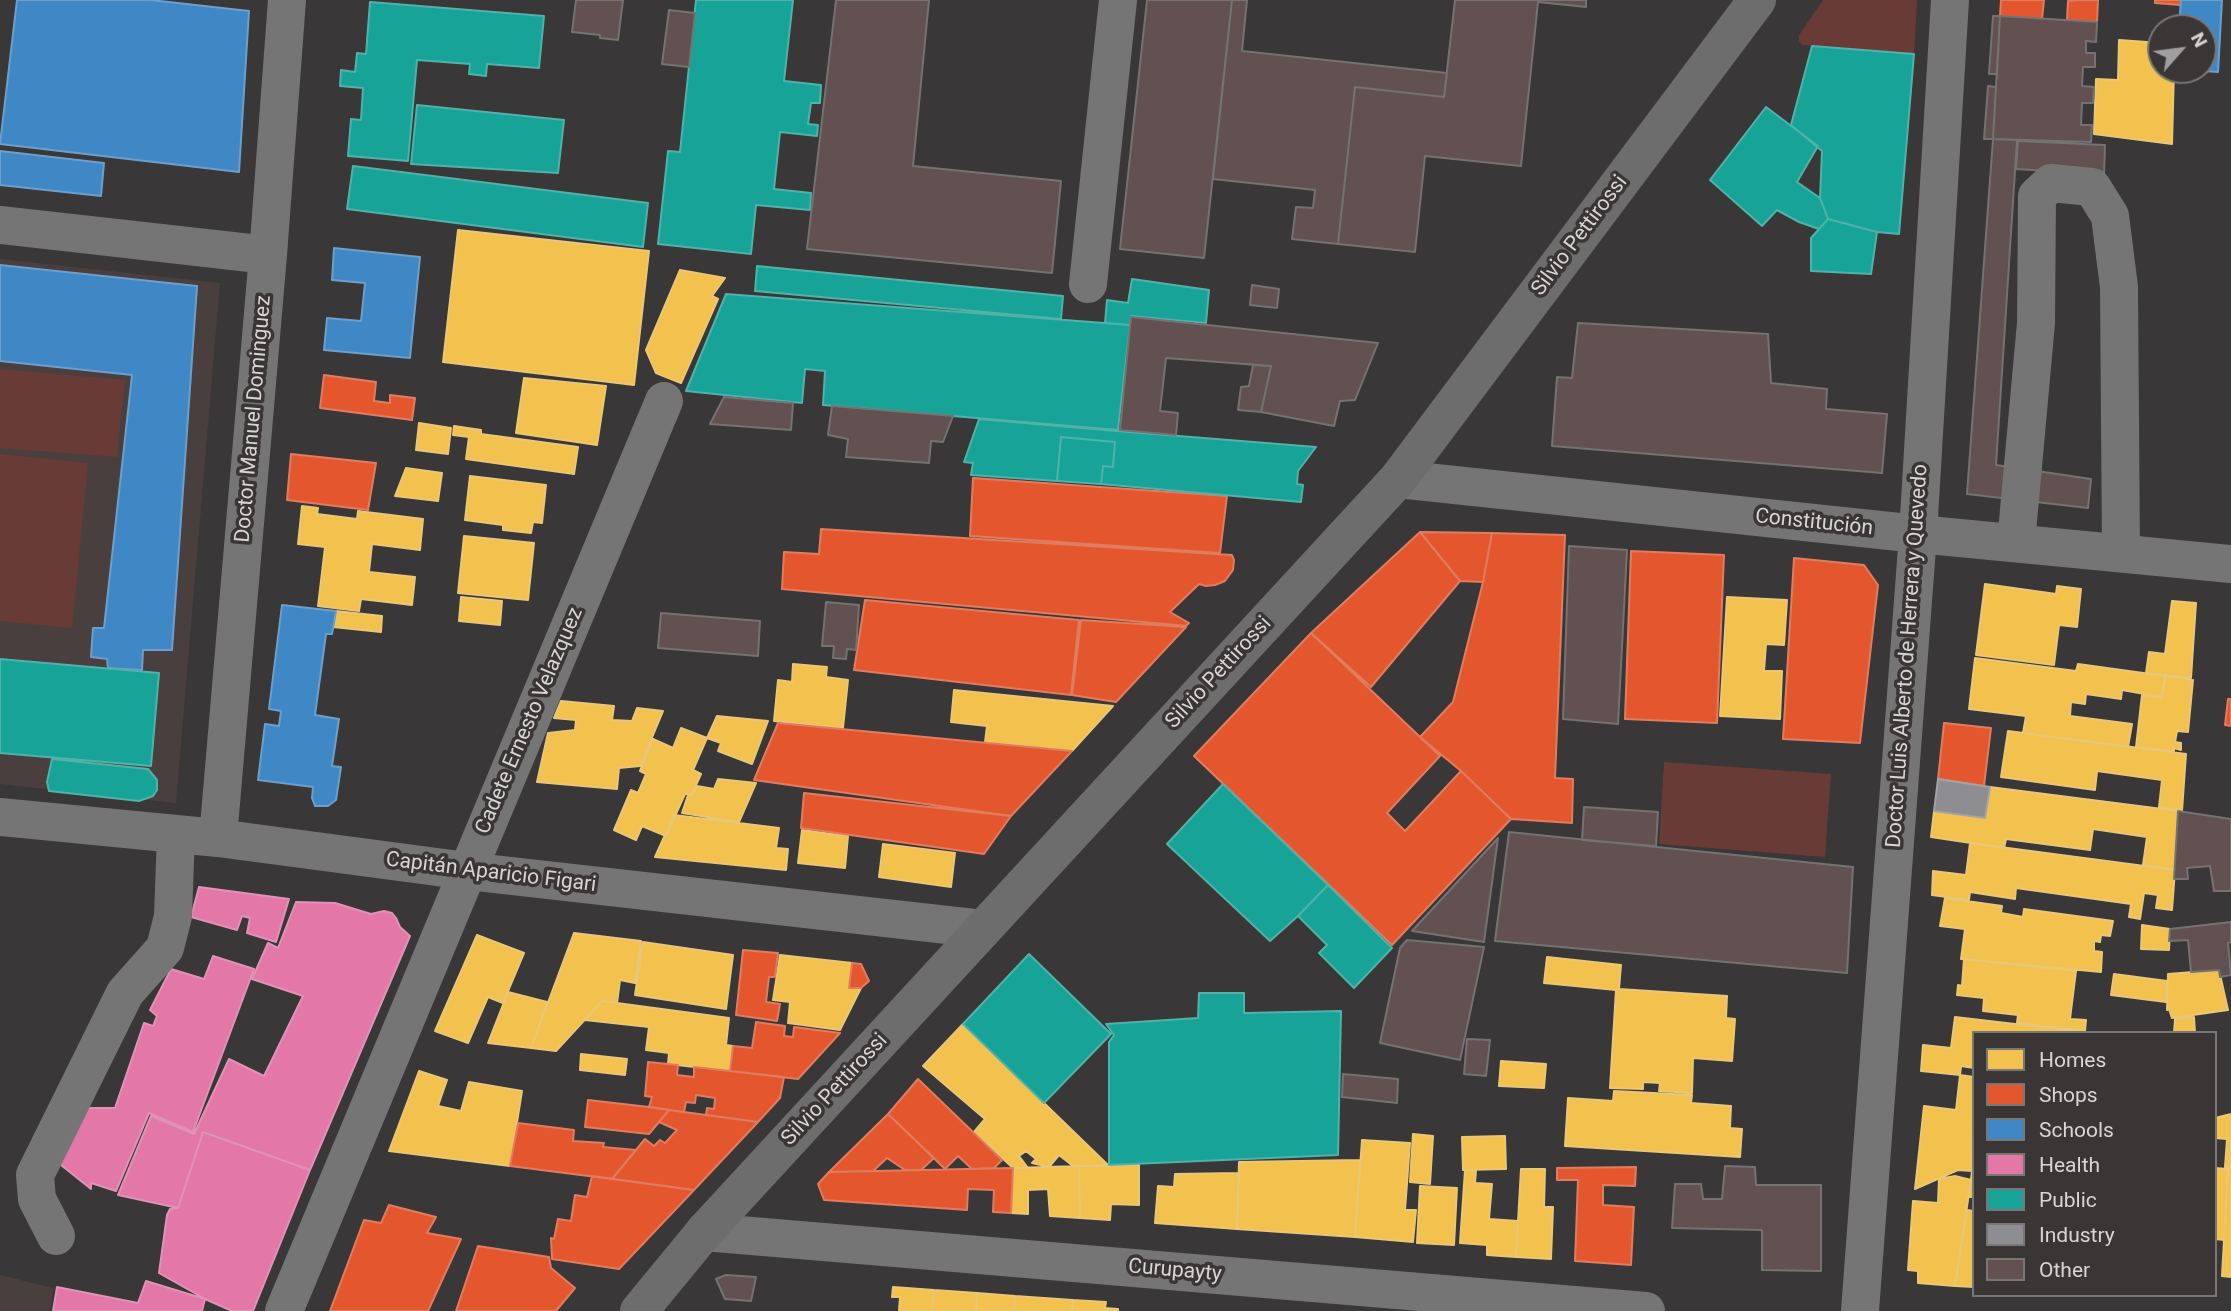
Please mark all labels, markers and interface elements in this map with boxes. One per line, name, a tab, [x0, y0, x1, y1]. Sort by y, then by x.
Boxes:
north arrow	[2147, 14, 2217, 84]
text: N	[2186, 29, 2213, 51]
street label: Silvio Pettirossi	[1527, 171, 1633, 301]
street label: Doctor Manuel Dominguez	[231, 294, 277, 544]
street label: Doctor Luis Alberto de Herrera y Quevedo	[1882, 463, 1934, 849]
street label: Constitución	[1754, 504, 1874, 542]
street label: Cadete Ernesto Velazquez	[471, 604, 589, 838]
street label: Silvio Pettirossi	[1161, 612, 1277, 734]
street label: Capitán Aparicio Figari	[384, 848, 598, 898]
street label: Silvio Pettirossi	[777, 1029, 893, 1151]
legend	[1972, 1031, 2217, 1297]
text: Homes	[2039, 1048, 2106, 1072]
text: Shops	[2039, 1083, 2098, 1107]
text: Schools	[2039, 1118, 2114, 1142]
text: Health	[2039, 1153, 2100, 1177]
text: Public	[2039, 1188, 2097, 1212]
text: Industry	[2039, 1223, 2115, 1247]
street label: Curupayty	[1127, 1254, 1223, 1288]
text: Other	[2039, 1258, 2090, 1282]

